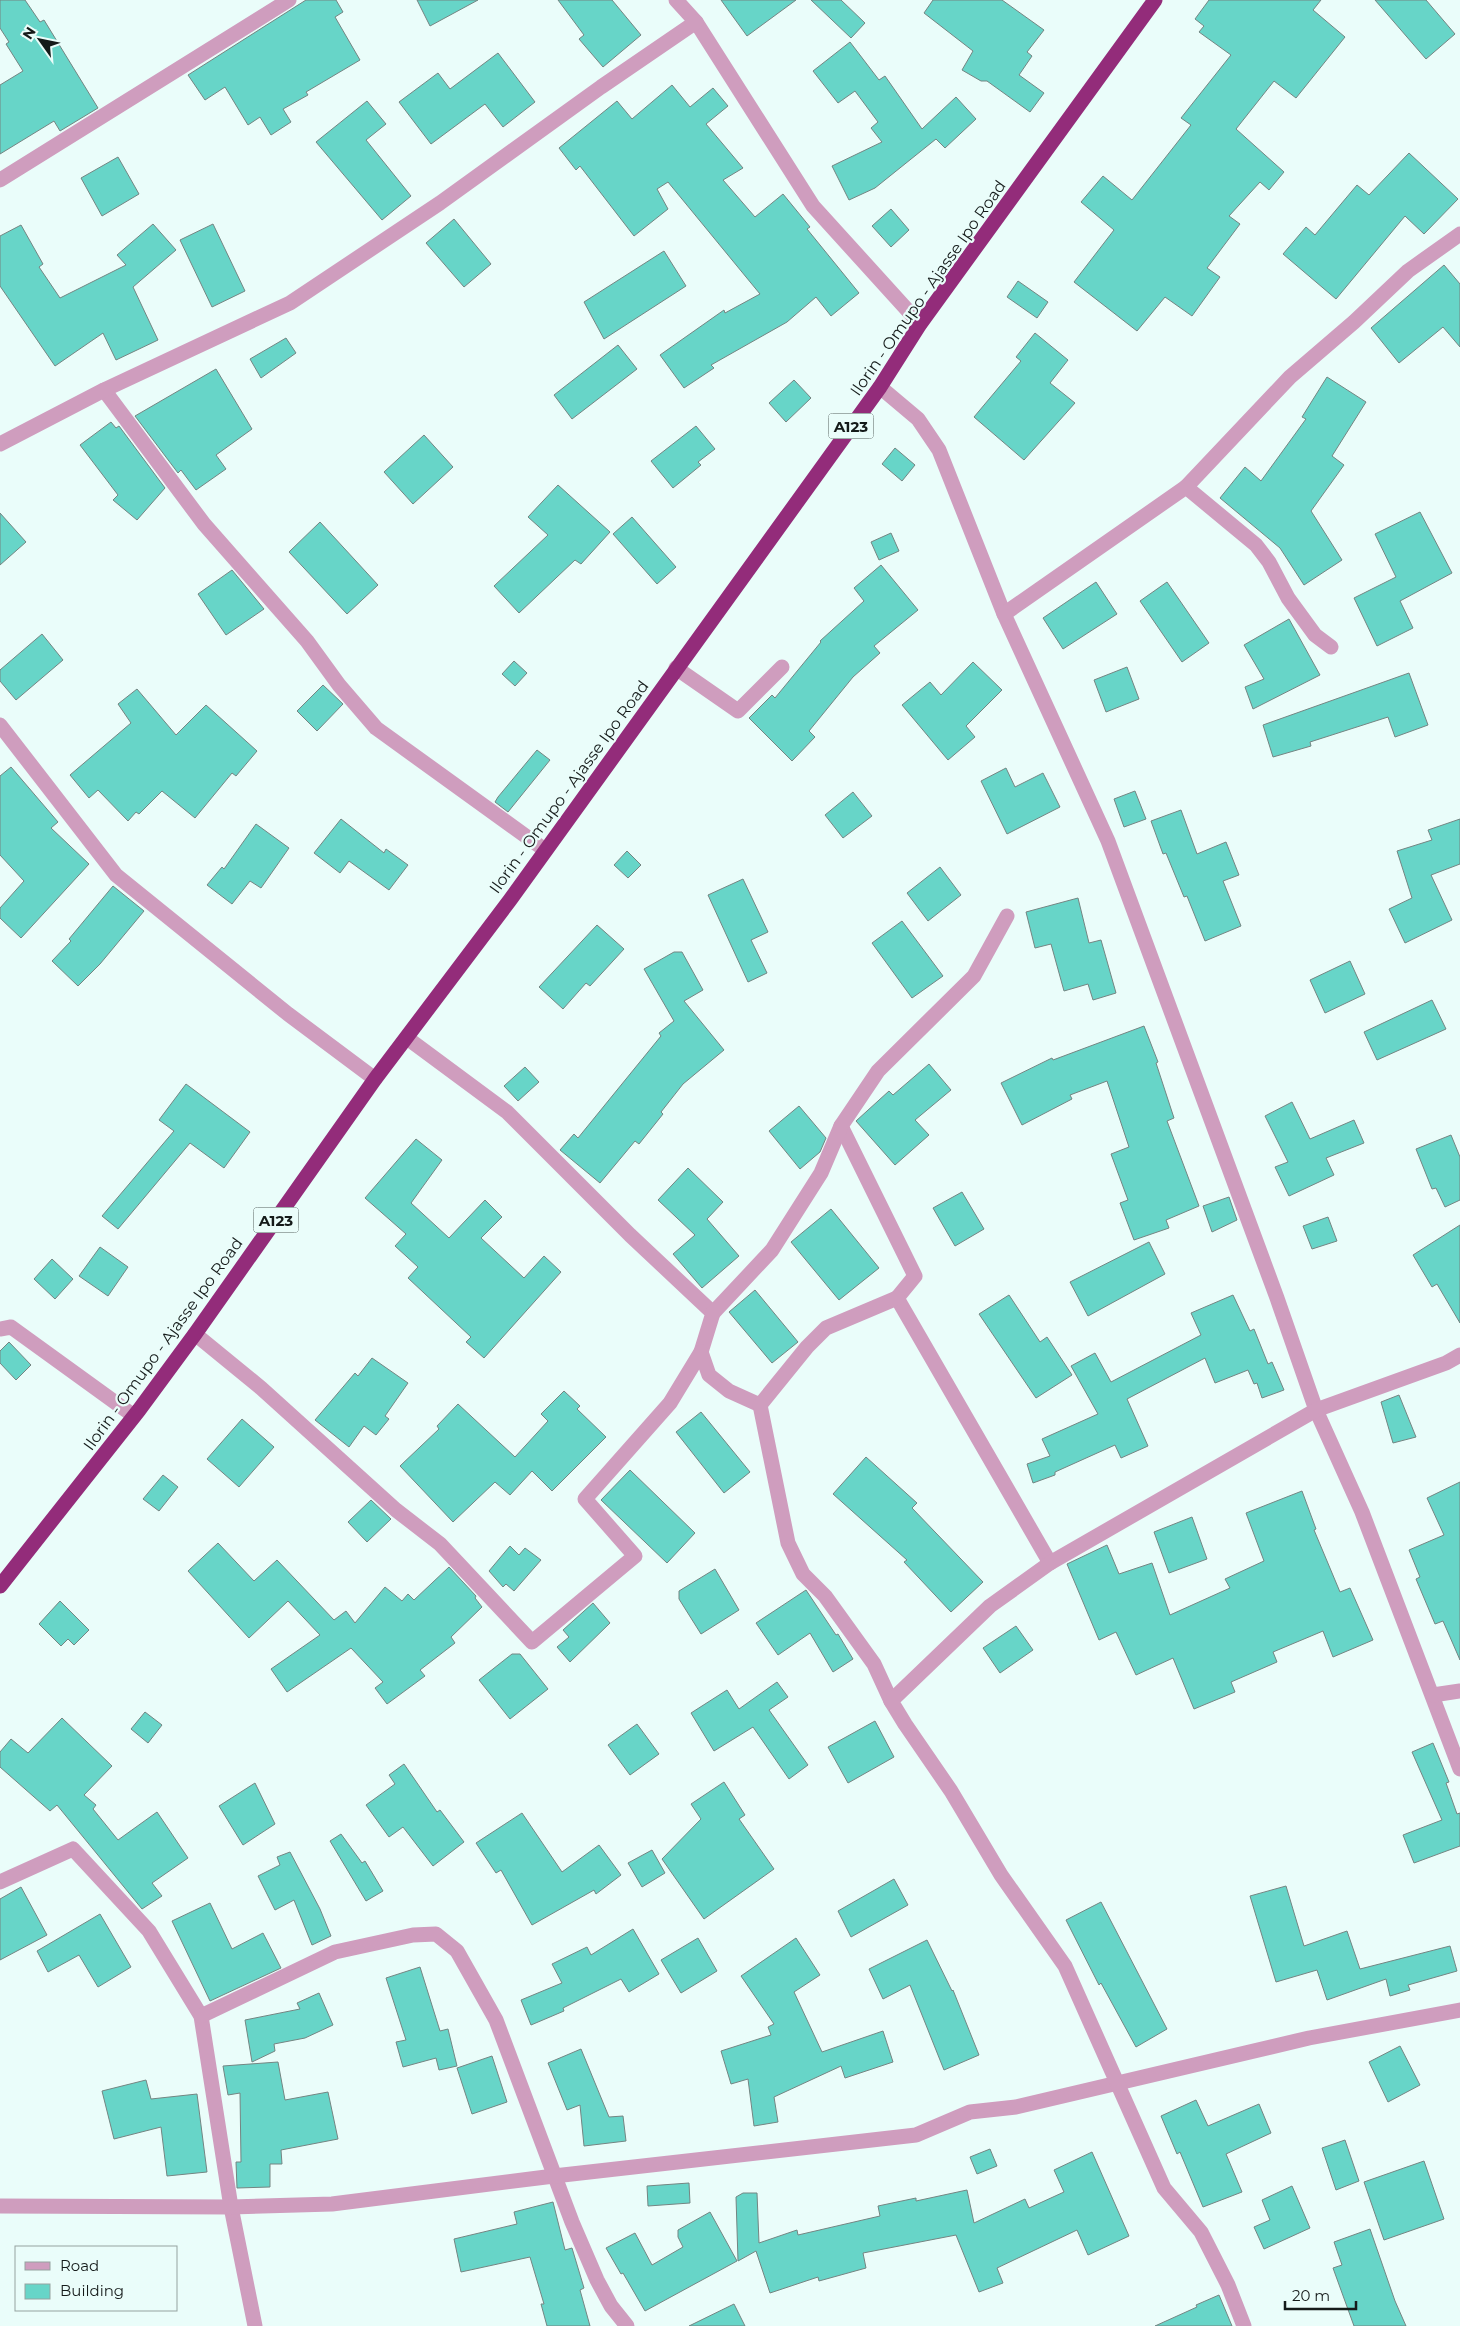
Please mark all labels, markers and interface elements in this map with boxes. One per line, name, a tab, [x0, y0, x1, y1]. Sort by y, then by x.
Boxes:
north arrow	[15, 15, 65, 65]
text: N	[18, 23, 40, 43]
street label: Ilorin - Omupo - Ajasse Ipo Road	[846, 177, 1010, 399]
road number: A123	[828, 414, 874, 438]
street label: Ilorin - Omupo - Ajasse Ipo Road	[485, 677, 653, 897]
road number: A123	[254, 1208, 298, 1232]
street label: Ilorin - Omupo - Ajasse Ipo Road	[79, 1234, 247, 1454]
legend	[15, 2246, 178, 2311]
text: Road	[60, 2256, 99, 2275]
scale bar	[1285, 2278, 1356, 2310]
text: Building	[60, 2281, 124, 2300]
text: 20 m	[1292, 2286, 1330, 2305]

